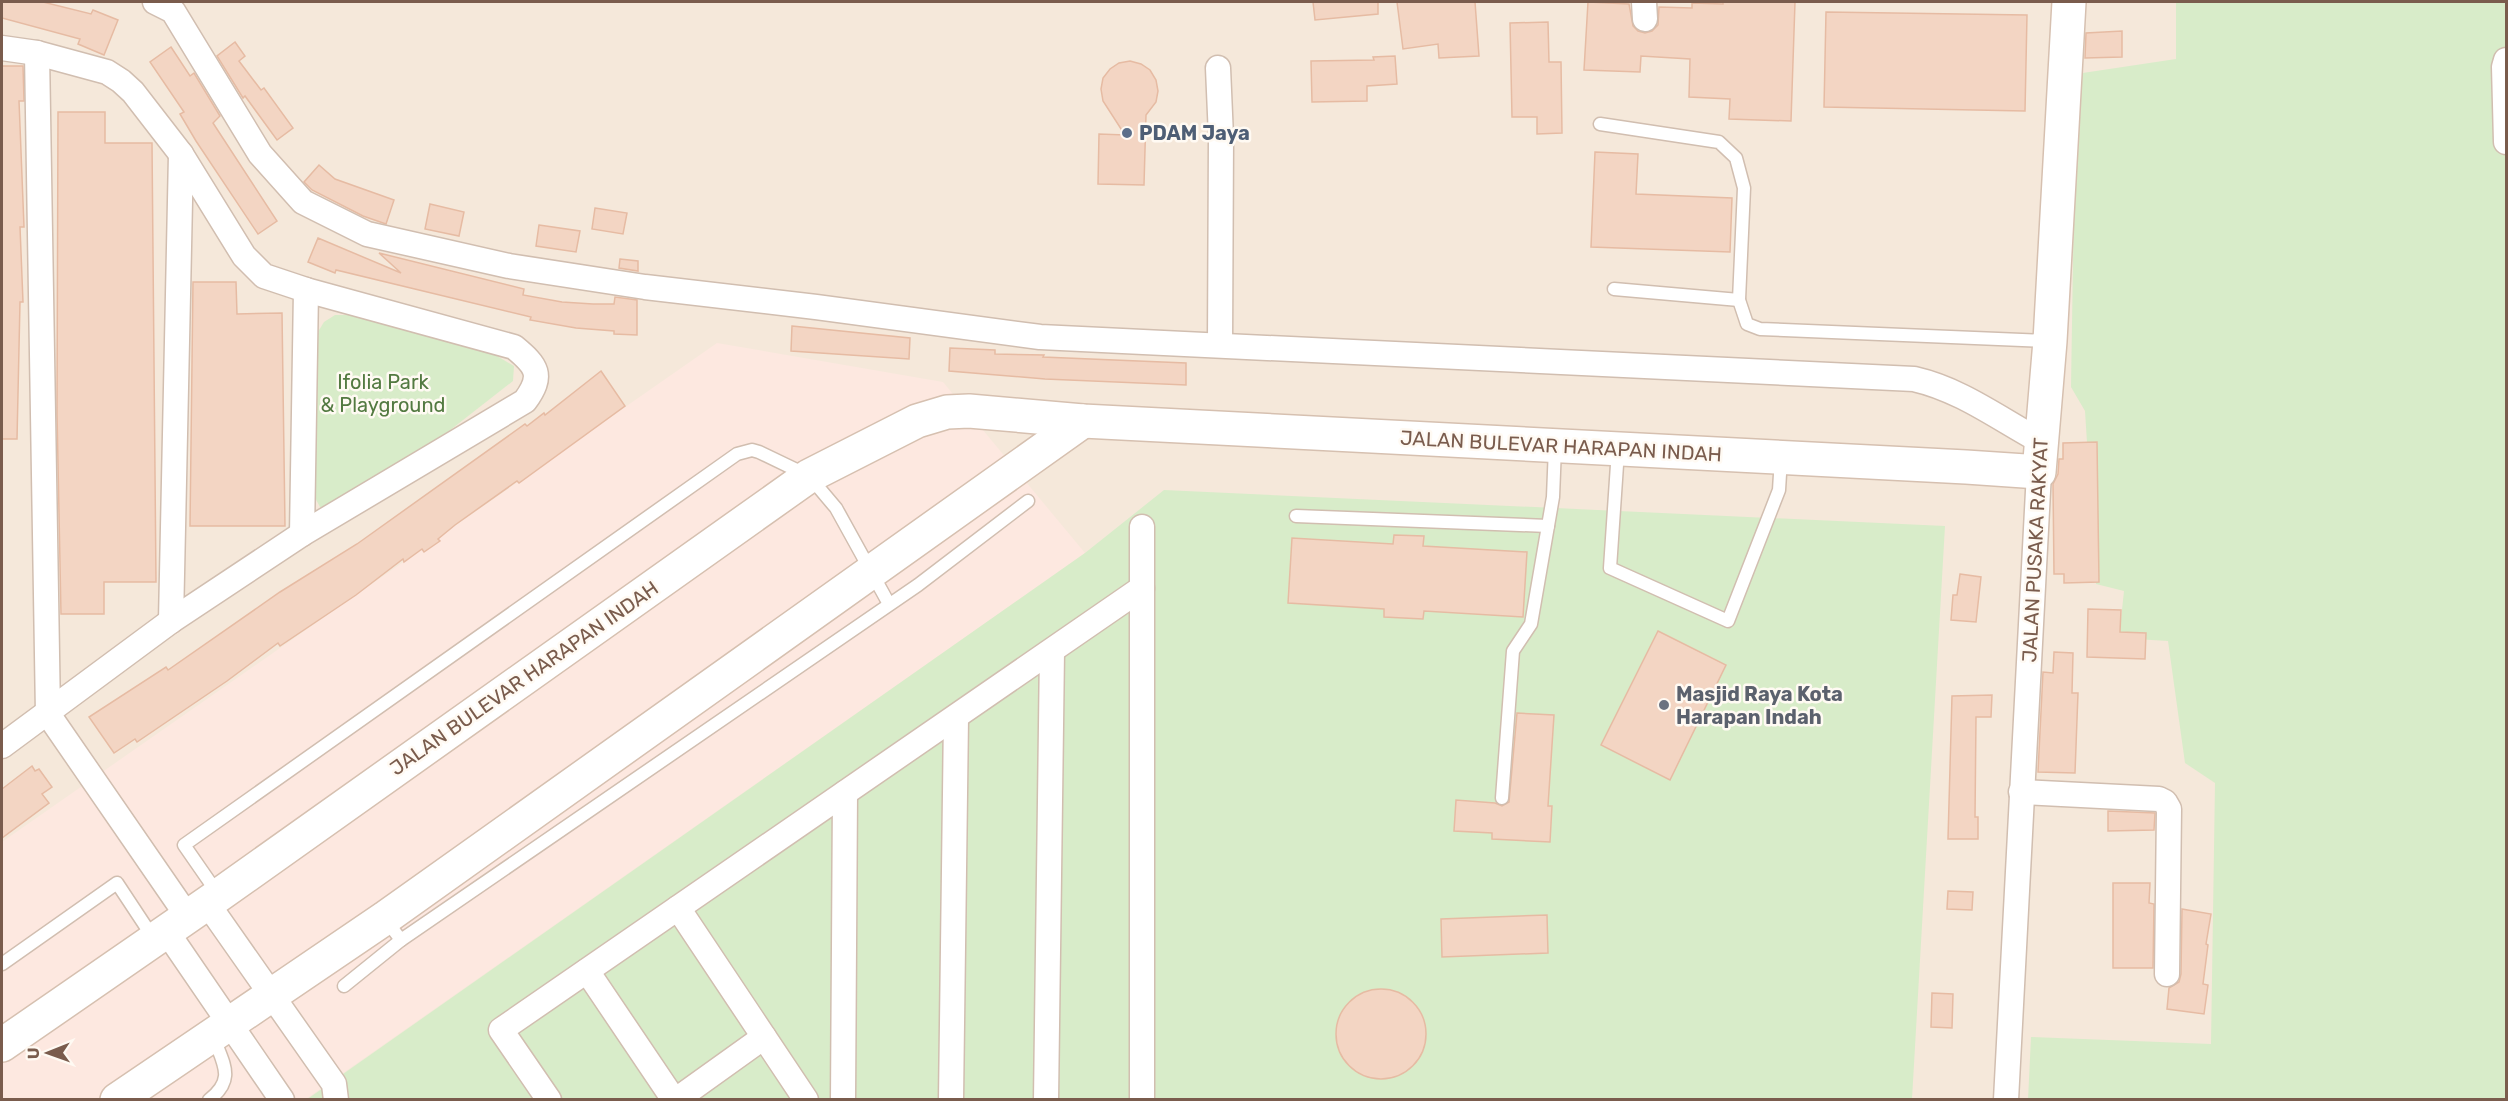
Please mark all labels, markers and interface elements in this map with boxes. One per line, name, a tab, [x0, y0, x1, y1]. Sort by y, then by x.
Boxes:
place label: PDAM Jaya	[1139, 121, 1250, 145]
marker: PDAM Jaya	[1120, 126, 1134, 140]
park label: Ifolia Park & Playground	[321, 370, 445, 417]
street label: JALAN BULEVAR HARAPAN INDAH	[1399, 426, 1723, 466]
street label: JALAN PUSAKA RAKYAT	[2017, 437, 2053, 663]
street label: JALAN BULEVAR HARAPAN INDAH	[385, 576, 663, 780]
place label: Masjid Raya Kota Harapan Indah	[1676, 682, 1843, 729]
marker: Masjid Raya Kota Harapan Indah	[1657, 698, 1671, 712]
north arrow	[18, 1023, 78, 1083]
text: U	[24, 1047, 43, 1059]

